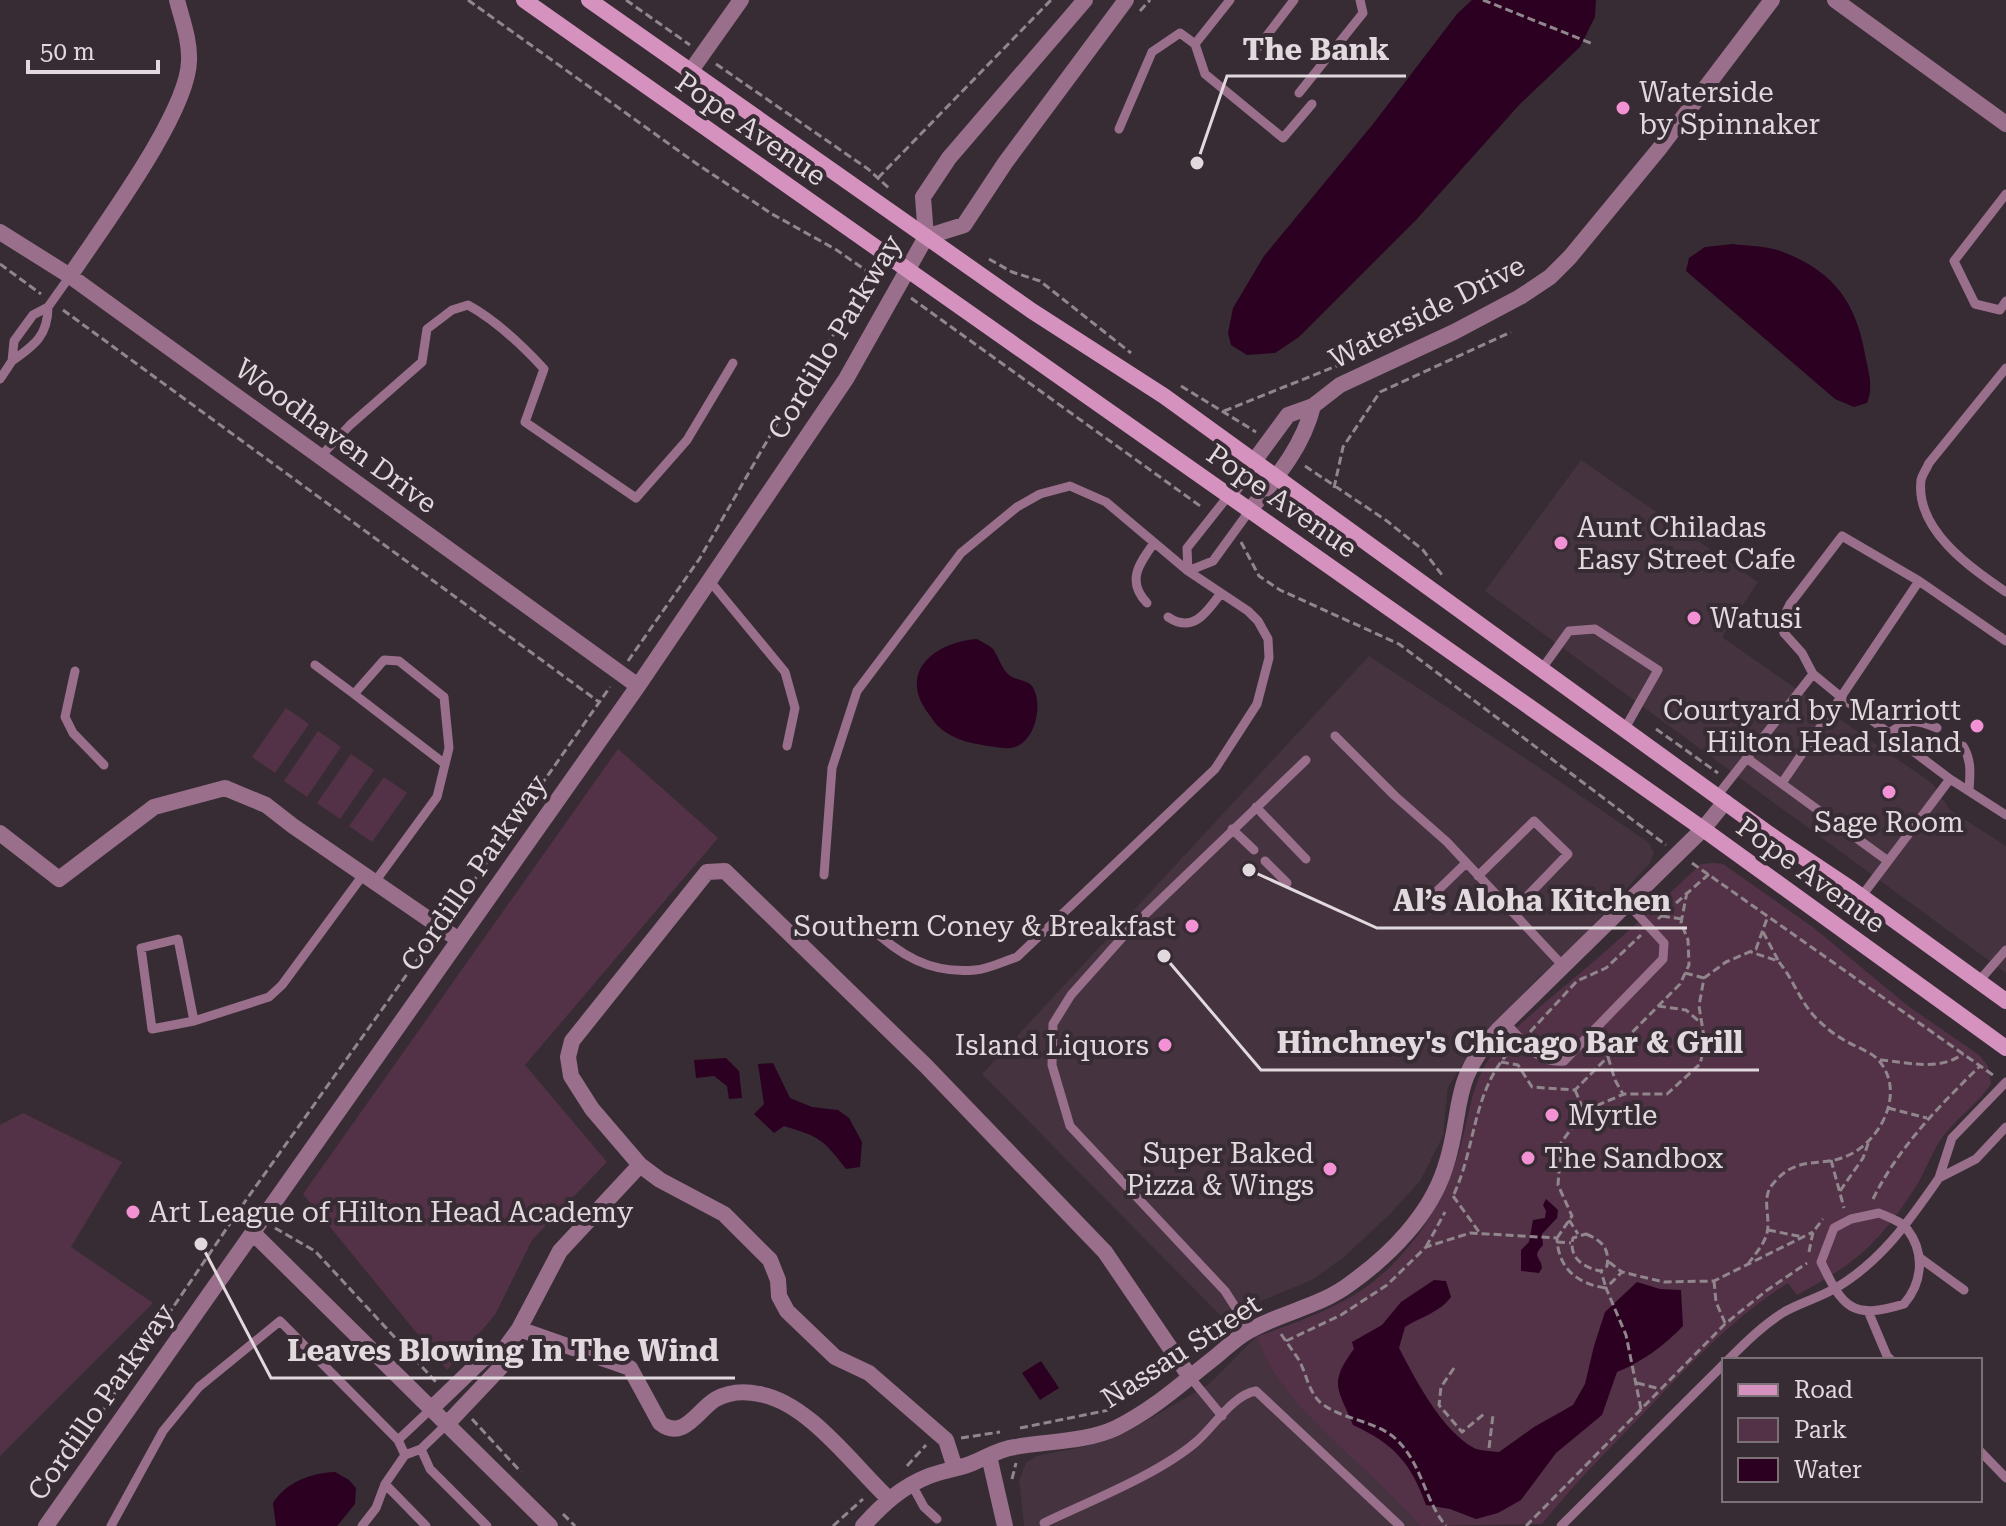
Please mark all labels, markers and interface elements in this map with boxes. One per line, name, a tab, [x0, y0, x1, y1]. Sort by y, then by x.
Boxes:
callout: The Bank	[1227, 22, 1406, 76]
scale bar	[28, 24, 158, 74]
text: The Bank	[1243, 32, 1390, 67]
text: 50 m	[40, 38, 95, 66]
street label: Pope Avenue	[670, 65, 832, 193]
place label: Waterside by Spinnaker	[1639, 76, 1820, 141]
marker: Waterside by Spinnaker	[1614, 99, 1632, 117]
street label: Cordillo Parkway	[761, 229, 909, 445]
street label: Waterside Drive	[1324, 249, 1530, 375]
street label: Woodhaven Drive	[229, 352, 443, 520]
street label: Pope Avenue	[1201, 437, 1363, 565]
place label: Aunt Chiladas Easy Street Cafe	[1577, 511, 1796, 576]
marker: Aunt Chiladas Easy Street Cafe	[1552, 534, 1570, 552]
place label: Watusi	[1710, 602, 1802, 635]
marker: Watusi	[1685, 609, 1703, 627]
place label: Courtyard by Marriott Hilton Head Island	[1663, 694, 1961, 759]
marker: Courtyard by Marriott Hilton Head Island	[1968, 717, 1986, 735]
street label: Cordillo Parkway	[394, 768, 554, 978]
marker: Sage Room	[1880, 783, 1898, 801]
place label: Sage Room	[1814, 806, 1964, 839]
street label: Pope Avenue	[1730, 810, 1892, 940]
callout: Al’s Aloha Kitchen	[1377, 874, 1687, 928]
text: Al’s Aloha Kitchen	[1393, 883, 1671, 918]
place label: Southern Coney & Breakfast	[794, 910, 1176, 943]
marker: Southern Coney & Breakfast	[1183, 917, 1201, 935]
callout: Hinchney's Chicago Bar & Grill	[1261, 1016, 1759, 1070]
text: Hinchney's Chicago Bar & Grill	[1277, 1025, 1743, 1060]
place label: Island Liquors	[955, 1029, 1149, 1062]
marker: Island Liquors	[1156, 1036, 1174, 1054]
place label: Myrtle	[1568, 1099, 1658, 1132]
marker: Myrtle	[1543, 1106, 1561, 1124]
place label: Super Baked Pizza & Wings	[1126, 1137, 1314, 1202]
place label: The Sandbox	[1544, 1142, 1723, 1175]
marker: The Sandbox	[1519, 1149, 1537, 1167]
marker: Super Baked Pizza & Wings	[1321, 1160, 1339, 1178]
place label: Art League of Hilton Head Academy	[149, 1196, 634, 1229]
marker: Art League of Hilton Head Academy	[124, 1203, 142, 1221]
street label: Nassau Street	[1095, 1287, 1267, 1415]
street label: Cordillo Parkway	[21, 1297, 181, 1507]
callout: Leaves Blowing In The Wind	[271, 1324, 735, 1378]
text: Leaves Blowing In The Wind	[287, 1333, 719, 1368]
legend	[1722, 1358, 1982, 1502]
text: Road	[1794, 1376, 1853, 1404]
text: Park	[1794, 1416, 1847, 1444]
text: Water	[1794, 1456, 1862, 1484]

